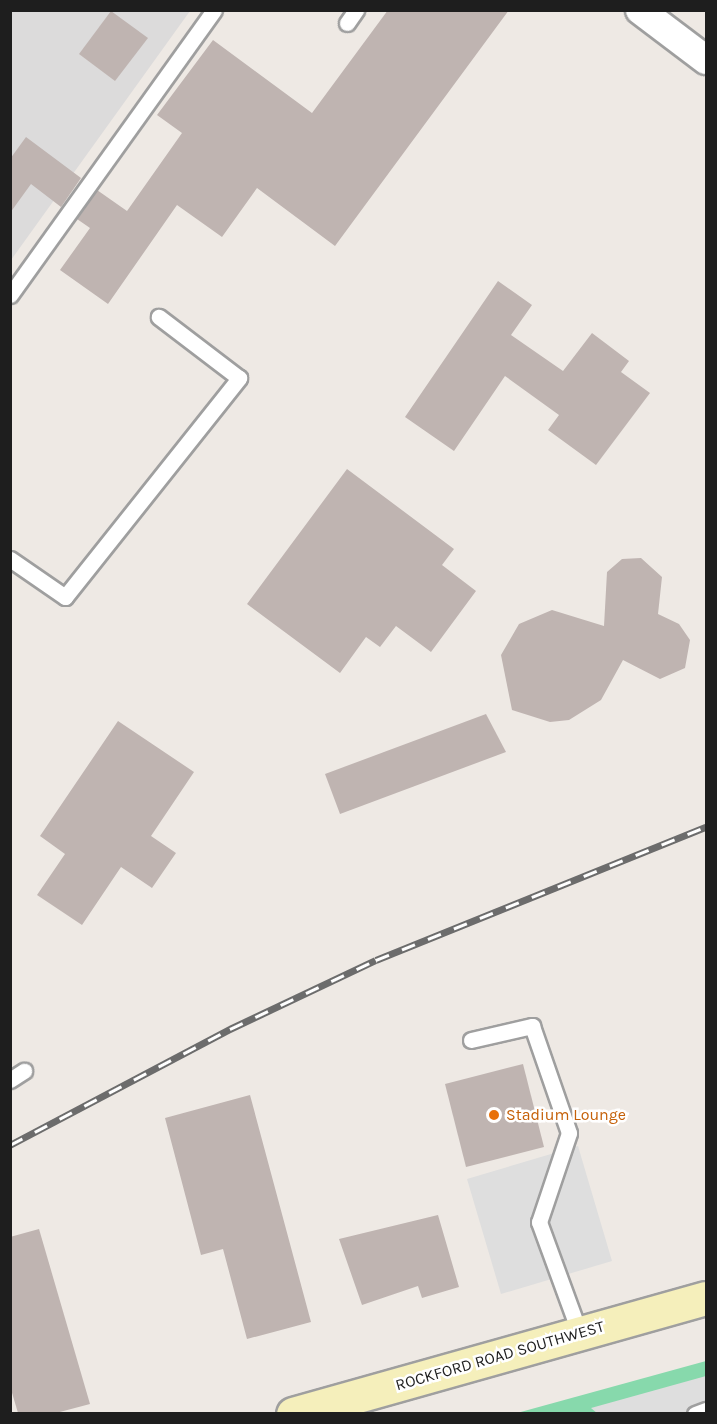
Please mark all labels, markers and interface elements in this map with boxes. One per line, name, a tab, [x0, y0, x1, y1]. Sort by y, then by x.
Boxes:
place label: Stadium Lounge	[506, 1105, 626, 1125]
marker: Stadium Lounge	[487, 1108, 501, 1122]
street label: ROCKFORD ROAD SOUTHWEST	[393, 1317, 607, 1395]

